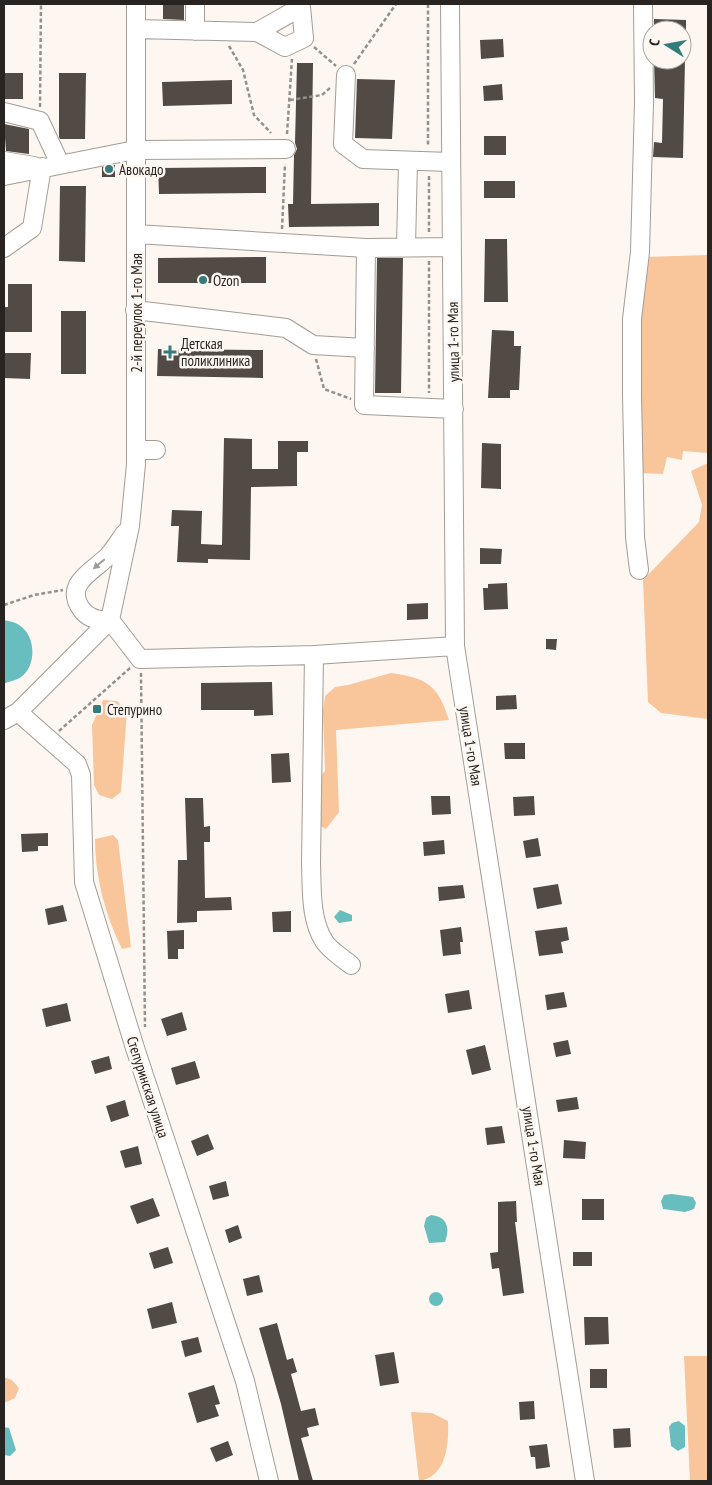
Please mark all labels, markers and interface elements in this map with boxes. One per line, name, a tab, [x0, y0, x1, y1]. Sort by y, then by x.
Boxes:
north arrow	[642, 20, 692, 70]
text: С	[645, 37, 664, 47]
place label: Авокадо	[119, 160, 164, 179]
marker: Авокадо	[103, 163, 115, 175]
street label: 2-й переулок 1-го Мая	[127, 253, 146, 373]
place label: Ozon	[213, 271, 239, 290]
marker: Ozon	[197, 274, 209, 286]
street label: улица 1-го Мая	[443, 301, 463, 382]
place label: Детская поликлиника	[181, 334, 250, 370]
marker: Детская поликлиника	[163, 345, 177, 359]
one-way arrow	[93, 558, 106, 569]
place label: Степурино	[107, 700, 162, 719]
marker: Степурино	[91, 703, 103, 715]
street label: улица 1-го Мая	[455, 705, 487, 787]
street label: Степуринская улица	[123, 1034, 173, 1140]
street label: улица 1-го Мая	[518, 1105, 550, 1187]

